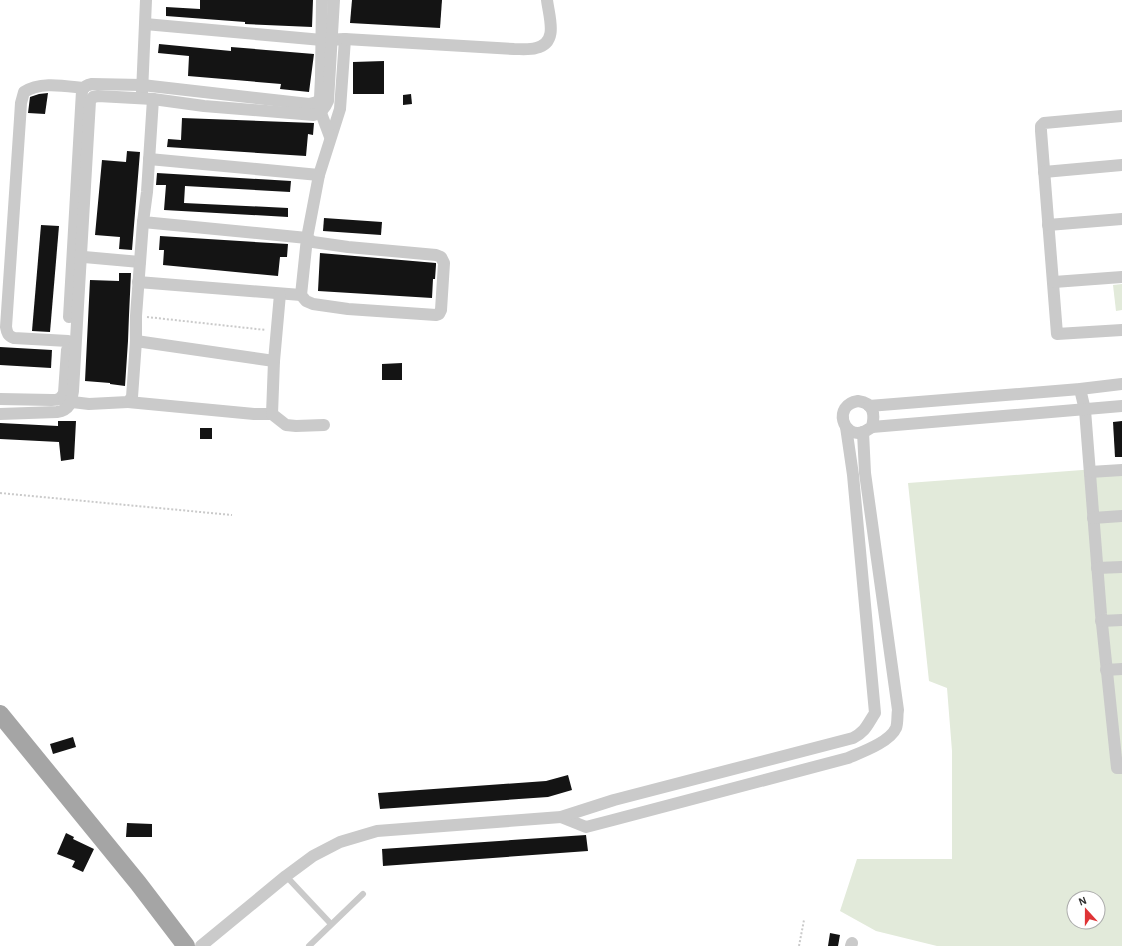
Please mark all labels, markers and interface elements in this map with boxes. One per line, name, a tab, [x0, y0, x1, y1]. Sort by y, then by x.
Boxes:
north arrow	[1066, 890, 1106, 930]
text: N	[1077, 895, 1088, 908]

